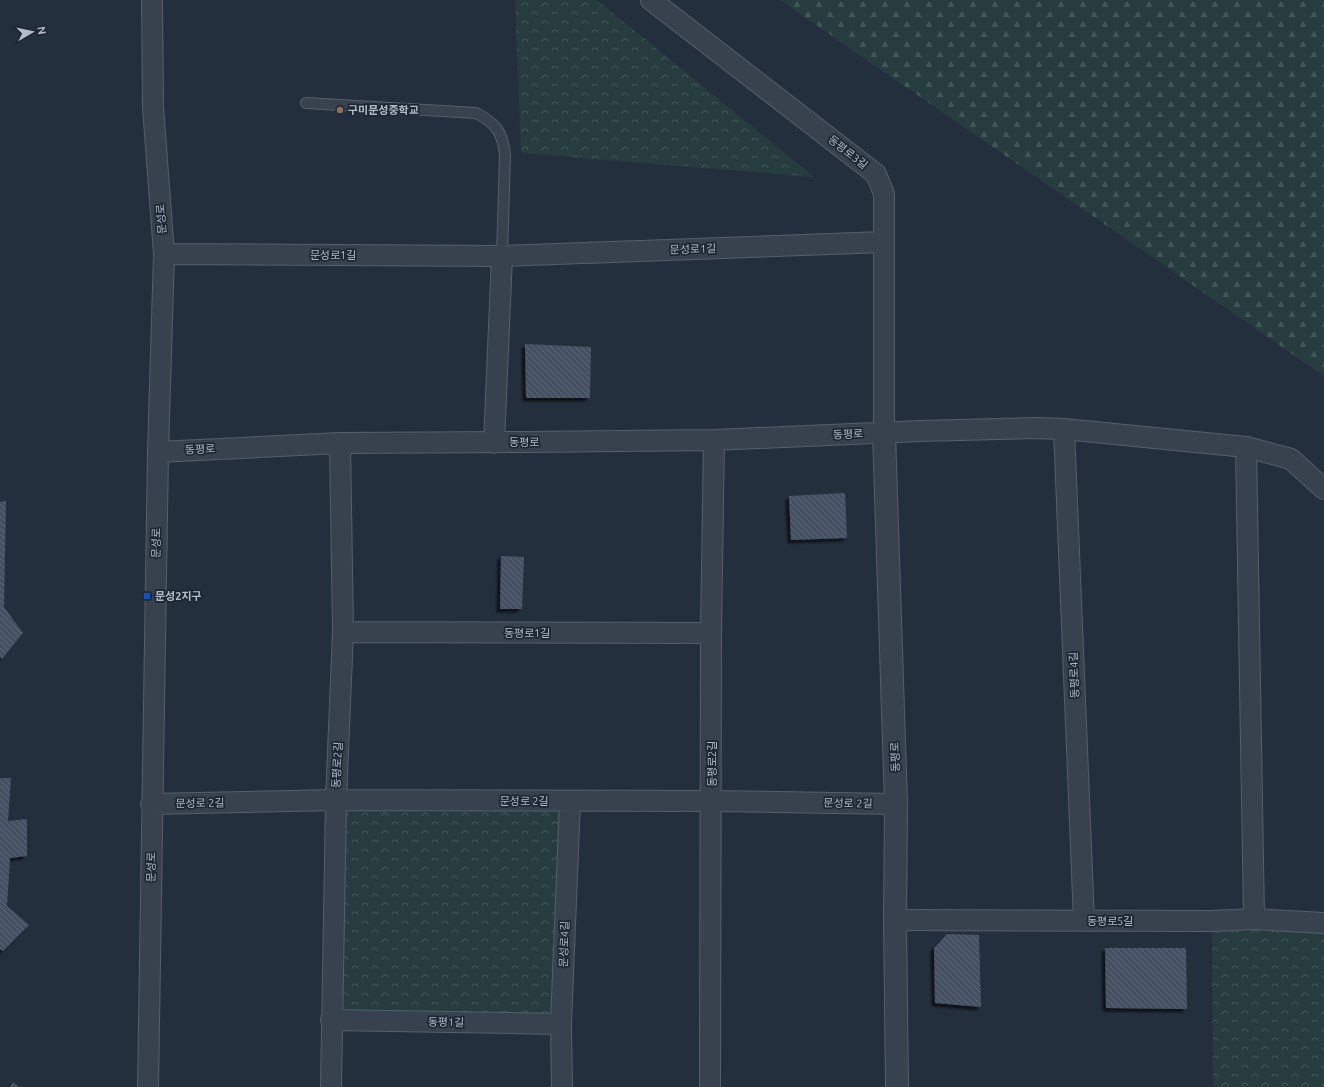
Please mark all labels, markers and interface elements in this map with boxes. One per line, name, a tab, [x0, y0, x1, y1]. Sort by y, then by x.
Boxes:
north arrow	[12, 12, 52, 52]
text: N	[35, 25, 48, 35]
place label: 구미문성중학교	[348, 104, 419, 116]
marker: 구미문성중학교	[335, 105, 345, 115]
street label: 동평로3길	[826, 133, 870, 171]
street label: 문성로	[154, 203, 168, 235]
street label: 문성로1길	[669, 242, 717, 256]
street label: 문성로1길	[310, 249, 356, 261]
street label: 동평로	[833, 427, 863, 441]
street label: 동평로	[509, 436, 539, 448]
street label: 동평로	[185, 442, 215, 456]
street label: 문성로	[150, 528, 162, 558]
place label: 문성2지구	[155, 590, 202, 602]
marker: 문성2지구	[142, 591, 152, 601]
street label: 동평로1길	[504, 627, 550, 639]
street label: 동평로4길	[1067, 651, 1081, 699]
street label: 동평로2길	[330, 741, 344, 789]
street label: 동평로2길	[706, 741, 718, 787]
street label: 동평로	[888, 742, 902, 772]
street label: 문성로 2길	[499, 795, 549, 807]
street label: 문성로 2길	[175, 797, 225, 809]
street label: 문성로 2길	[823, 797, 873, 809]
street label: 문성로	[145, 852, 157, 882]
street label: 동평로5길	[1087, 915, 1133, 927]
street label: 문성로4길	[557, 920, 571, 968]
street label: 동평1길	[428, 1016, 464, 1028]

